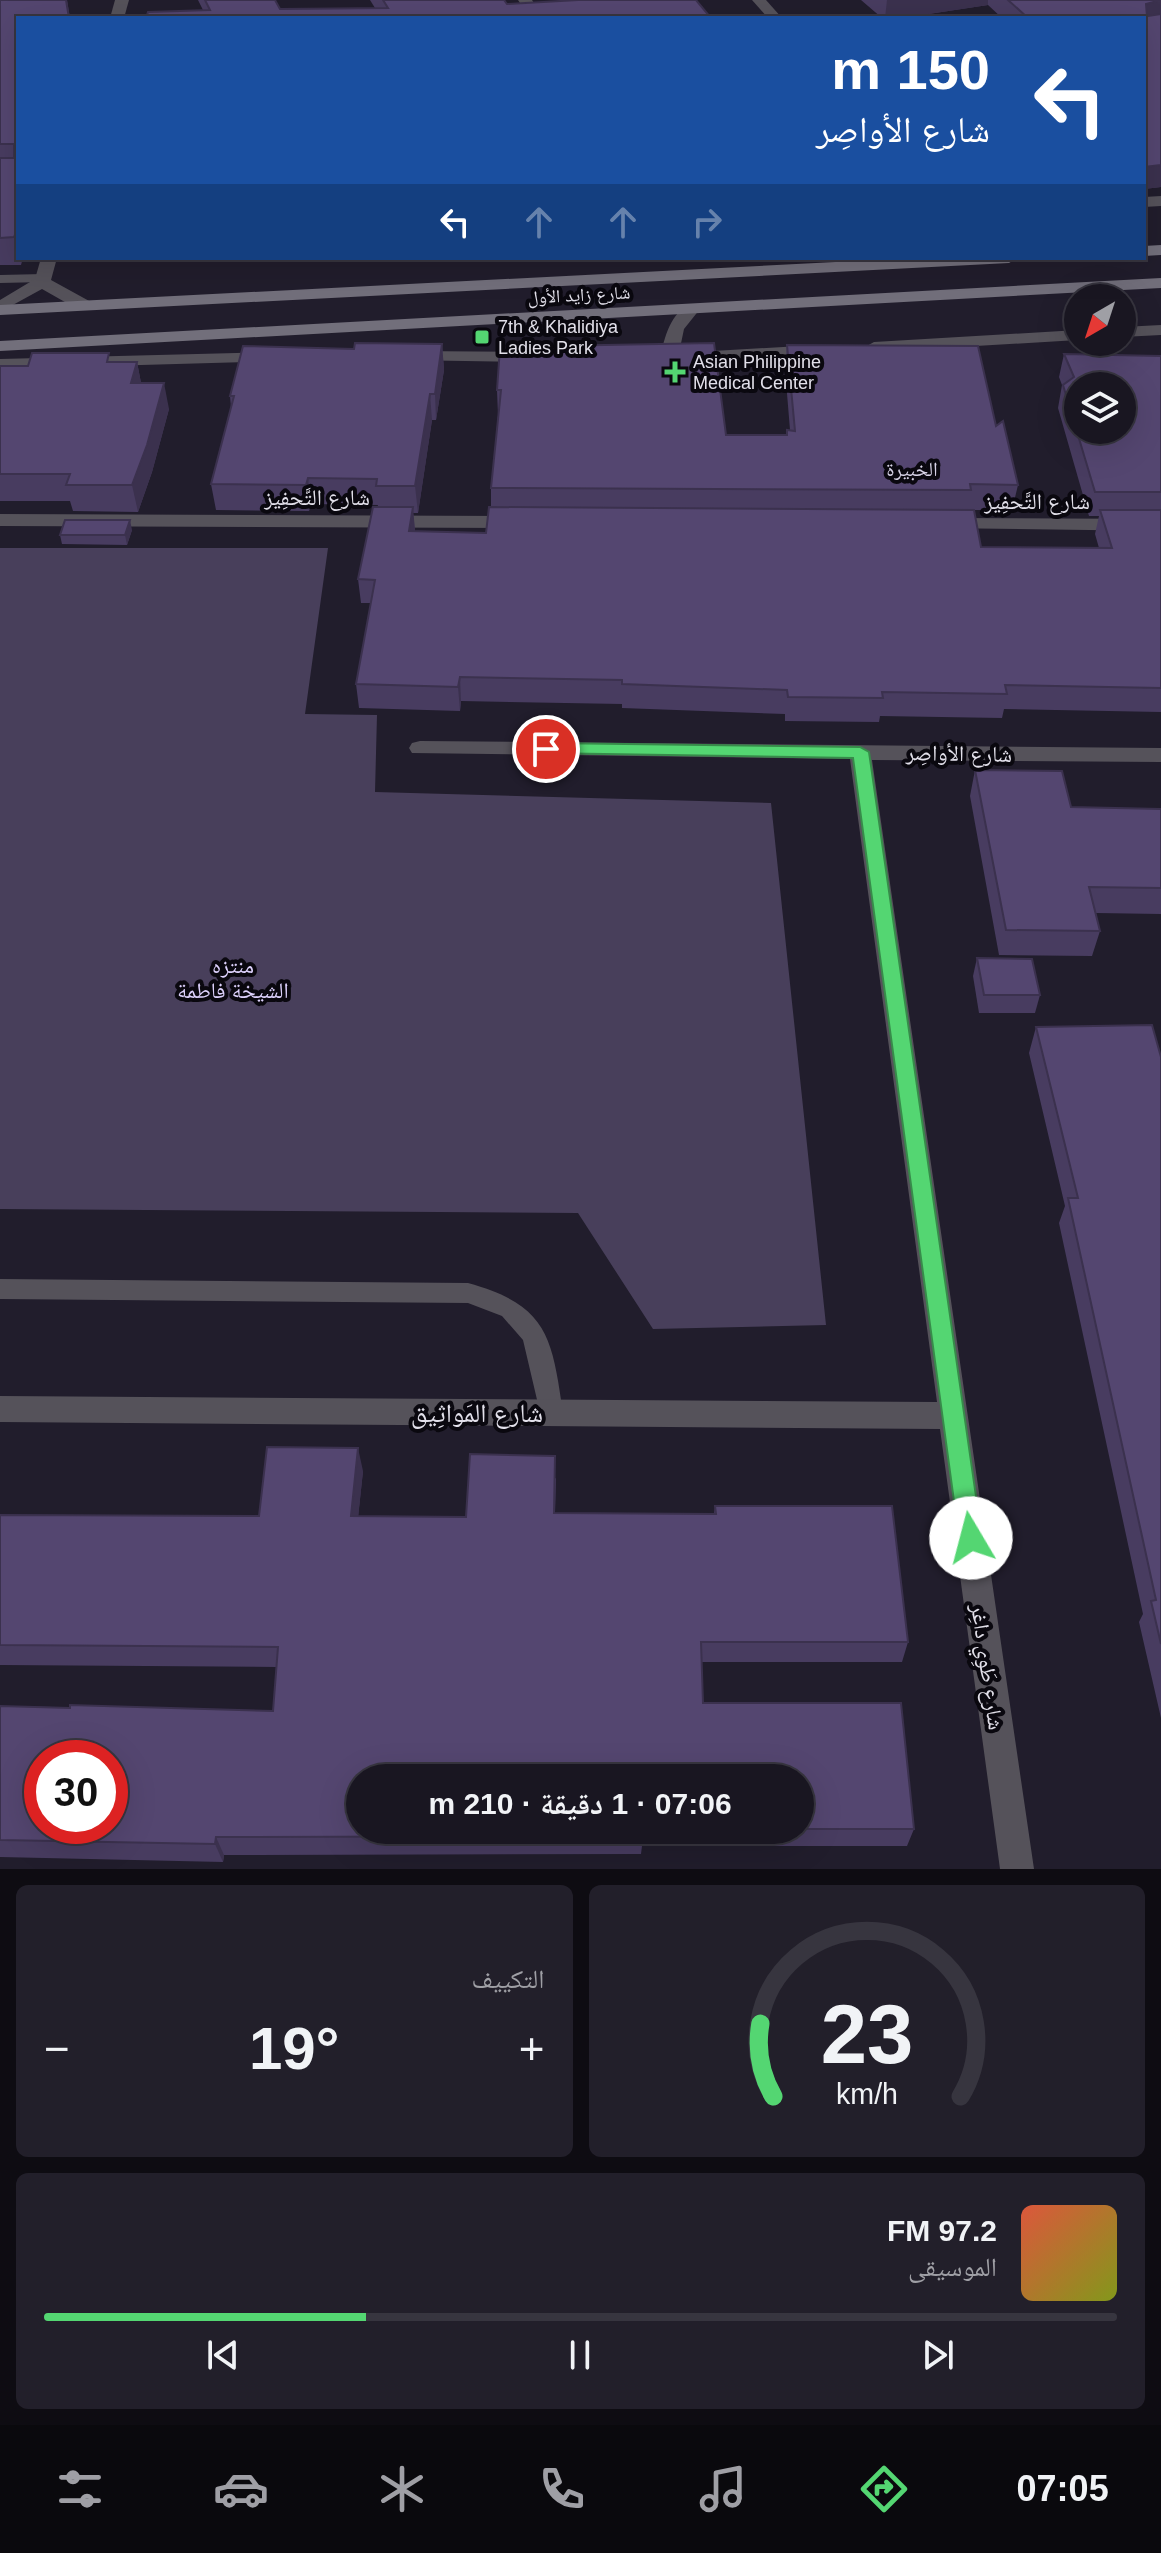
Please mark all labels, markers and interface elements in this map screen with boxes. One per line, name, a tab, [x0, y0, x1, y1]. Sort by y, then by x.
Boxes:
text: 150 m	[831, 38, 990, 101]
icon: left	[1018, 48, 1122, 152]
text: شارع الأواصِر	[816, 109, 990, 150]
icon: left	[433, 200, 477, 244]
icon: ahead	[517, 200, 561, 244]
icon: ahead	[601, 200, 645, 244]
icon: right	[685, 200, 729, 244]
street label: شارع زايد الأول	[527, 282, 631, 309]
north arrow	[1064, 284, 1136, 356]
map controls	[1064, 284, 1136, 444]
place label: 7th & Khalidiya Ladies Park	[498, 317, 619, 358]
marker: 7th & Khalidiya Ladies Park	[473, 328, 491, 346]
place label: Asian Philippine Medical Center	[693, 352, 821, 393]
marker: Asian Philippine Medical Center	[664, 361, 686, 383]
button: layers	[1064, 372, 1136, 444]
district label: الخبيرة	[886, 458, 938, 481]
street label: شارع التَّحفِيز	[263, 485, 370, 511]
street label: شارع التَّحفِيز	[983, 489, 1090, 515]
pin	[512, 715, 580, 783]
icon: arrive	[524, 727, 568, 771]
street label: شارع الأواصِر	[905, 740, 1012, 768]
park label: منتزه الشيخة فاطمة	[177, 953, 289, 1003]
street label: شارع المَواثِيق	[411, 1398, 543, 1429]
position arrow	[929, 1496, 1013, 1580]
street label: شارع طَوِي داغِر	[962, 1602, 1009, 1732]
speed limit sign: 30	[24, 1740, 128, 1844]
text: 07:06 · 1 دقيقة · 210 m	[428, 1787, 732, 1820]
text: التكييف	[472, 1964, 545, 1994]
text: 23	[820, 1988, 913, 2081]
text: 19°	[249, 2015, 340, 2082]
text: −	[44, 2024, 70, 2073]
text: +	[519, 2024, 544, 2073]
text: km/h	[836, 2078, 898, 2110]
text: 97.2 FM	[887, 2214, 997, 2247]
text: الموسيقى	[908, 2252, 997, 2282]
icon: previous	[201, 2333, 245, 2377]
icon: pause	[558, 2333, 602, 2377]
icon: next	[916, 2333, 960, 2377]
icon: filters	[52, 2461, 108, 2517]
icon: car	[213, 2461, 269, 2517]
icon: climate	[374, 2461, 430, 2517]
icon: phone	[534, 2461, 590, 2517]
icon: music	[695, 2461, 751, 2517]
icon: directions	[856, 2461, 912, 2517]
text: 07:05	[1017, 2468, 1109, 2509]

